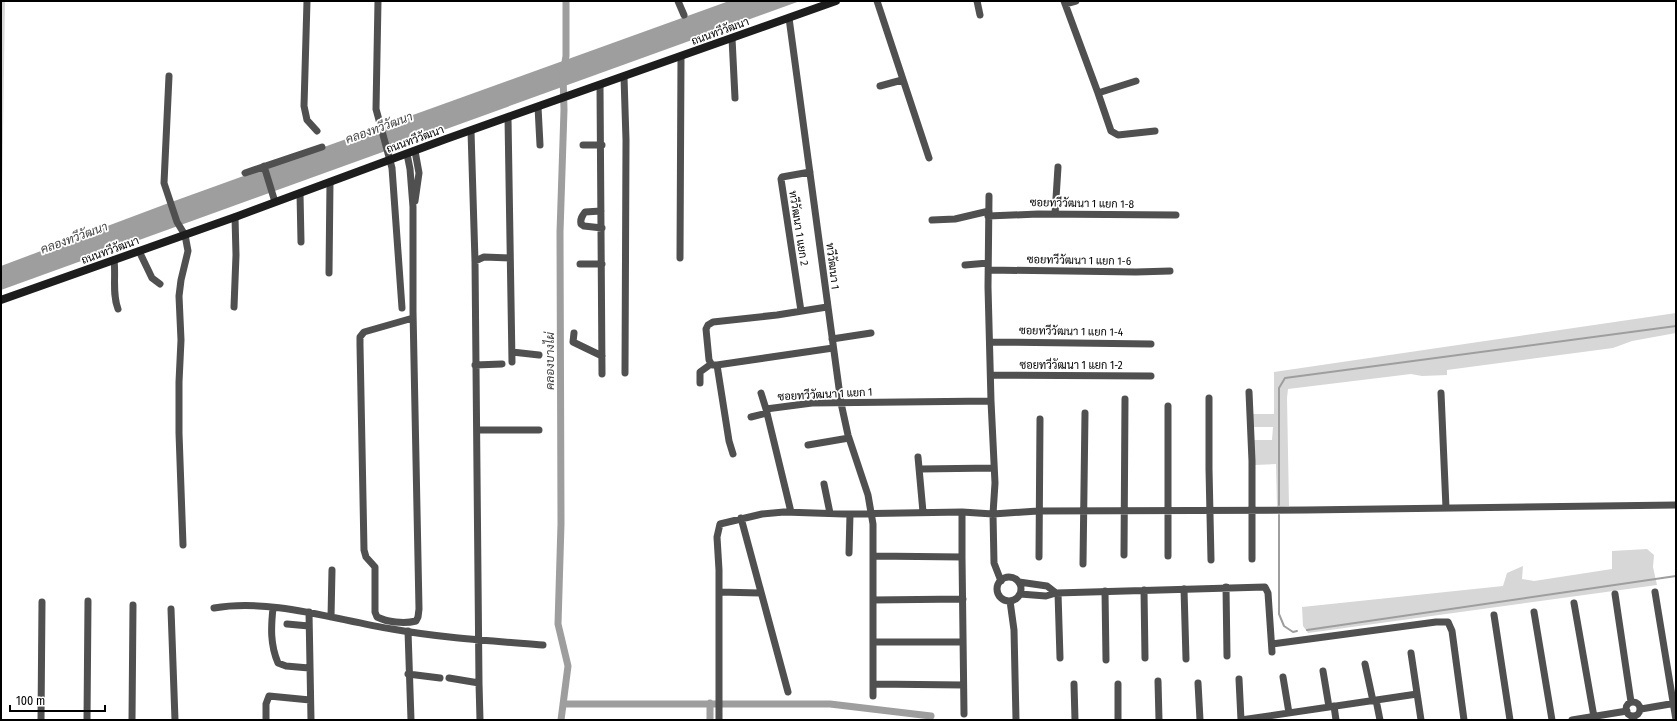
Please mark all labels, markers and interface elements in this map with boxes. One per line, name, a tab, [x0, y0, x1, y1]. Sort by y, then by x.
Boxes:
street label: ถนนทวีวัฒนา	[689, 13, 751, 48]
water label: คลองทวีวัฒนา	[343, 108, 415, 147]
street label: ถนนทวีวัฒนา	[384, 121, 446, 156]
street label: ทวีวัฒนา 1 แยก 2	[786, 189, 813, 267]
street label: ซอยทวีวัฒนา 1 แยก 1-8	[1030, 194, 1135, 211]
water label: คลองทวีวัฒนา	[38, 218, 110, 257]
street label: ถนนทวีวัฒนา	[79, 232, 141, 267]
street label: ทวีวัฒนา 1	[823, 242, 844, 290]
street label: ซอยทวีวัฒนา 1 แยก 1-6	[1027, 251, 1132, 268]
street label: ซอยทวีวัฒนา 1 แยก 1-4	[1019, 322, 1124, 339]
water label: คลองบางไผ่	[542, 331, 557, 390]
street label: ซอยทวีวัฒนา 1 แยก 1-2	[1019, 357, 1123, 372]
street label: ซอยทวีวัฒนา 1 แยก 1	[777, 384, 873, 403]
scale bar	[10, 687, 105, 713]
text: 100 m	[16, 694, 45, 708]

